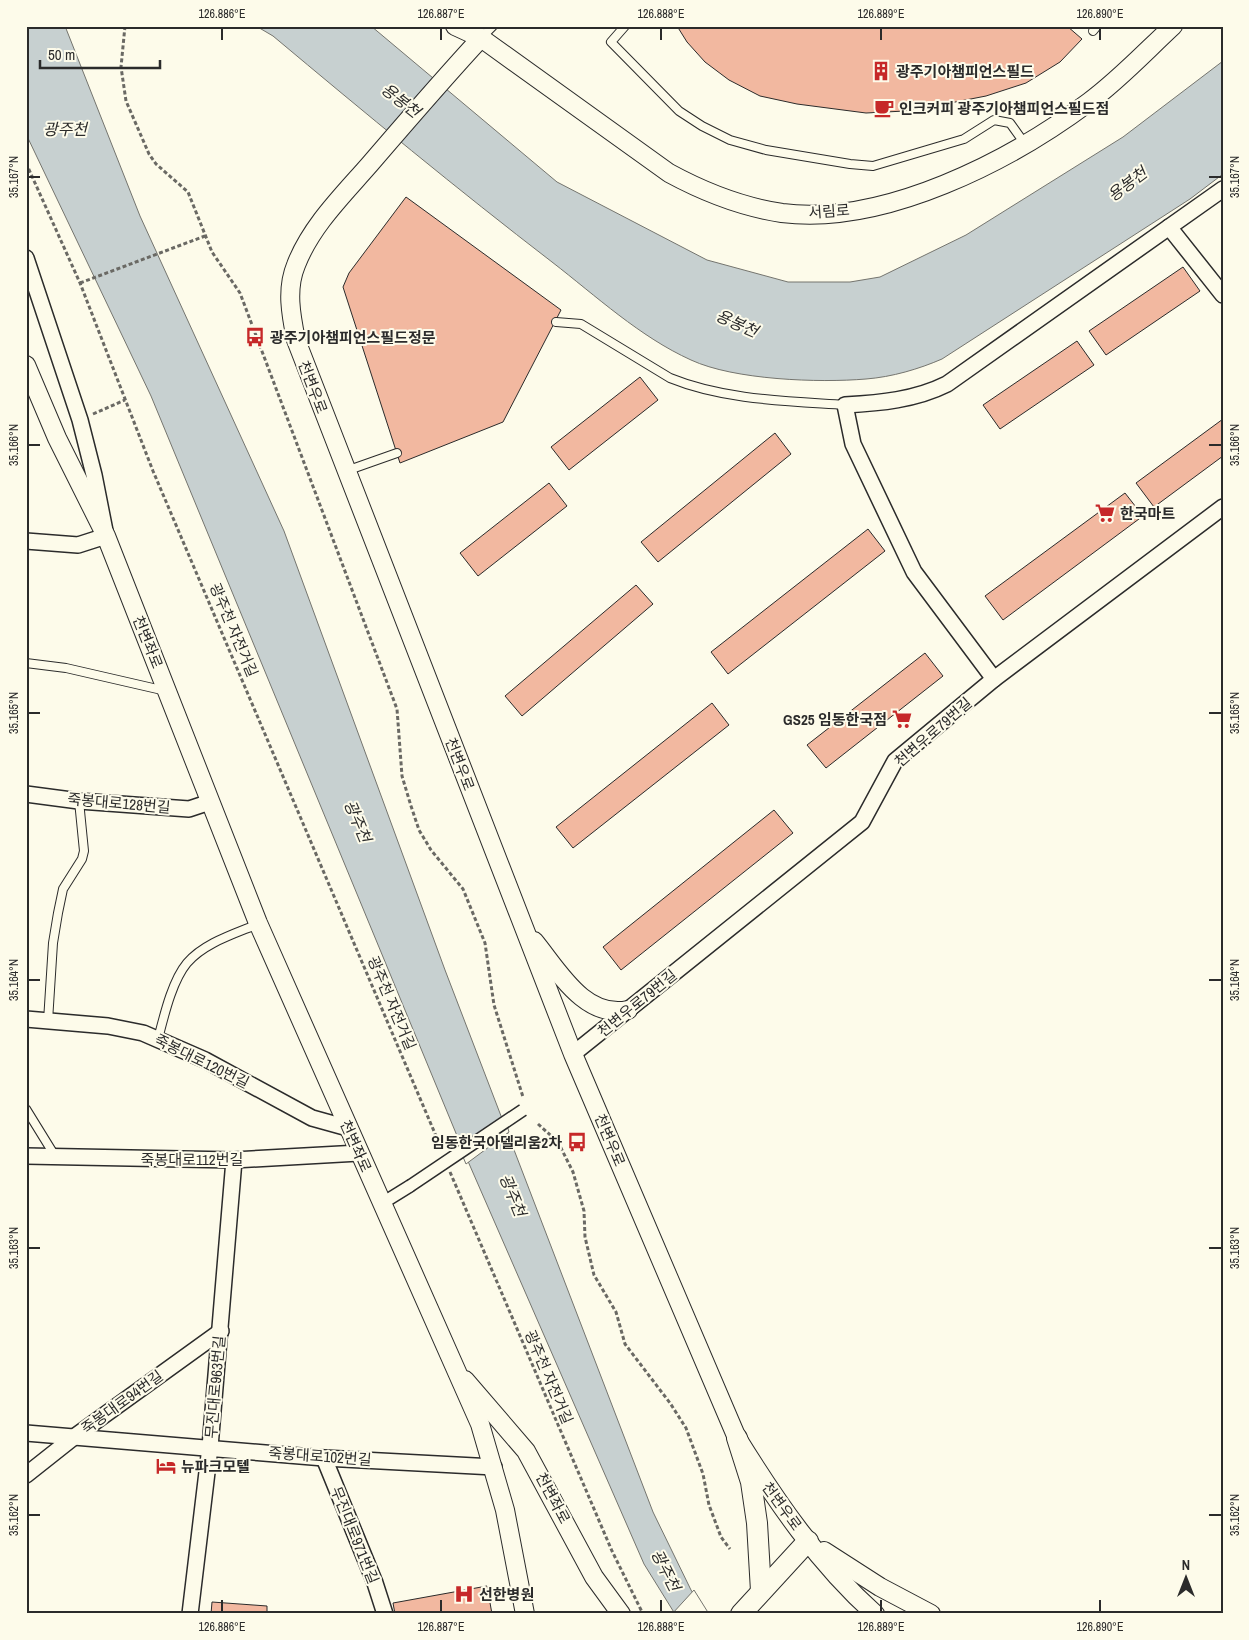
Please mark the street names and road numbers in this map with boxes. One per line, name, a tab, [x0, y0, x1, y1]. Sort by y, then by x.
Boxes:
street label: 서림로	[808, 199, 850, 223]
street label: 천변우로	[293, 357, 333, 417]
street label: 광주천 자전거길	[205, 580, 263, 680]
street label: 천변좌로	[128, 612, 168, 672]
street label: 천변우로79번길	[890, 692, 976, 772]
street label: 천변우로	[440, 734, 480, 794]
street label: 죽봉대로128번길	[67, 788, 171, 818]
street label: 광주천 자전거길	[363, 953, 421, 1053]
street label: 천변우로79번길	[593, 964, 681, 1042]
street label: 죽봉대로120번길	[151, 1029, 253, 1093]
street label: 천변우로	[590, 1110, 630, 1170]
street label: 천변좌로	[335, 1117, 377, 1175]
street label: 죽봉대로112번길	[141, 1149, 243, 1170]
street label: 광주천 자전거길	[520, 1327, 578, 1427]
street label: 무진대로963번길	[200, 1335, 230, 1439]
street label: 죽봉대로94번길	[77, 1365, 167, 1439]
street label: 죽봉대로102번길	[268, 1442, 372, 1470]
street label: 천변좌로	[531, 1469, 575, 1527]
street label: 천변우로	[757, 1477, 807, 1535]
street label: 무진대로971번길	[326, 1483, 384, 1587]

